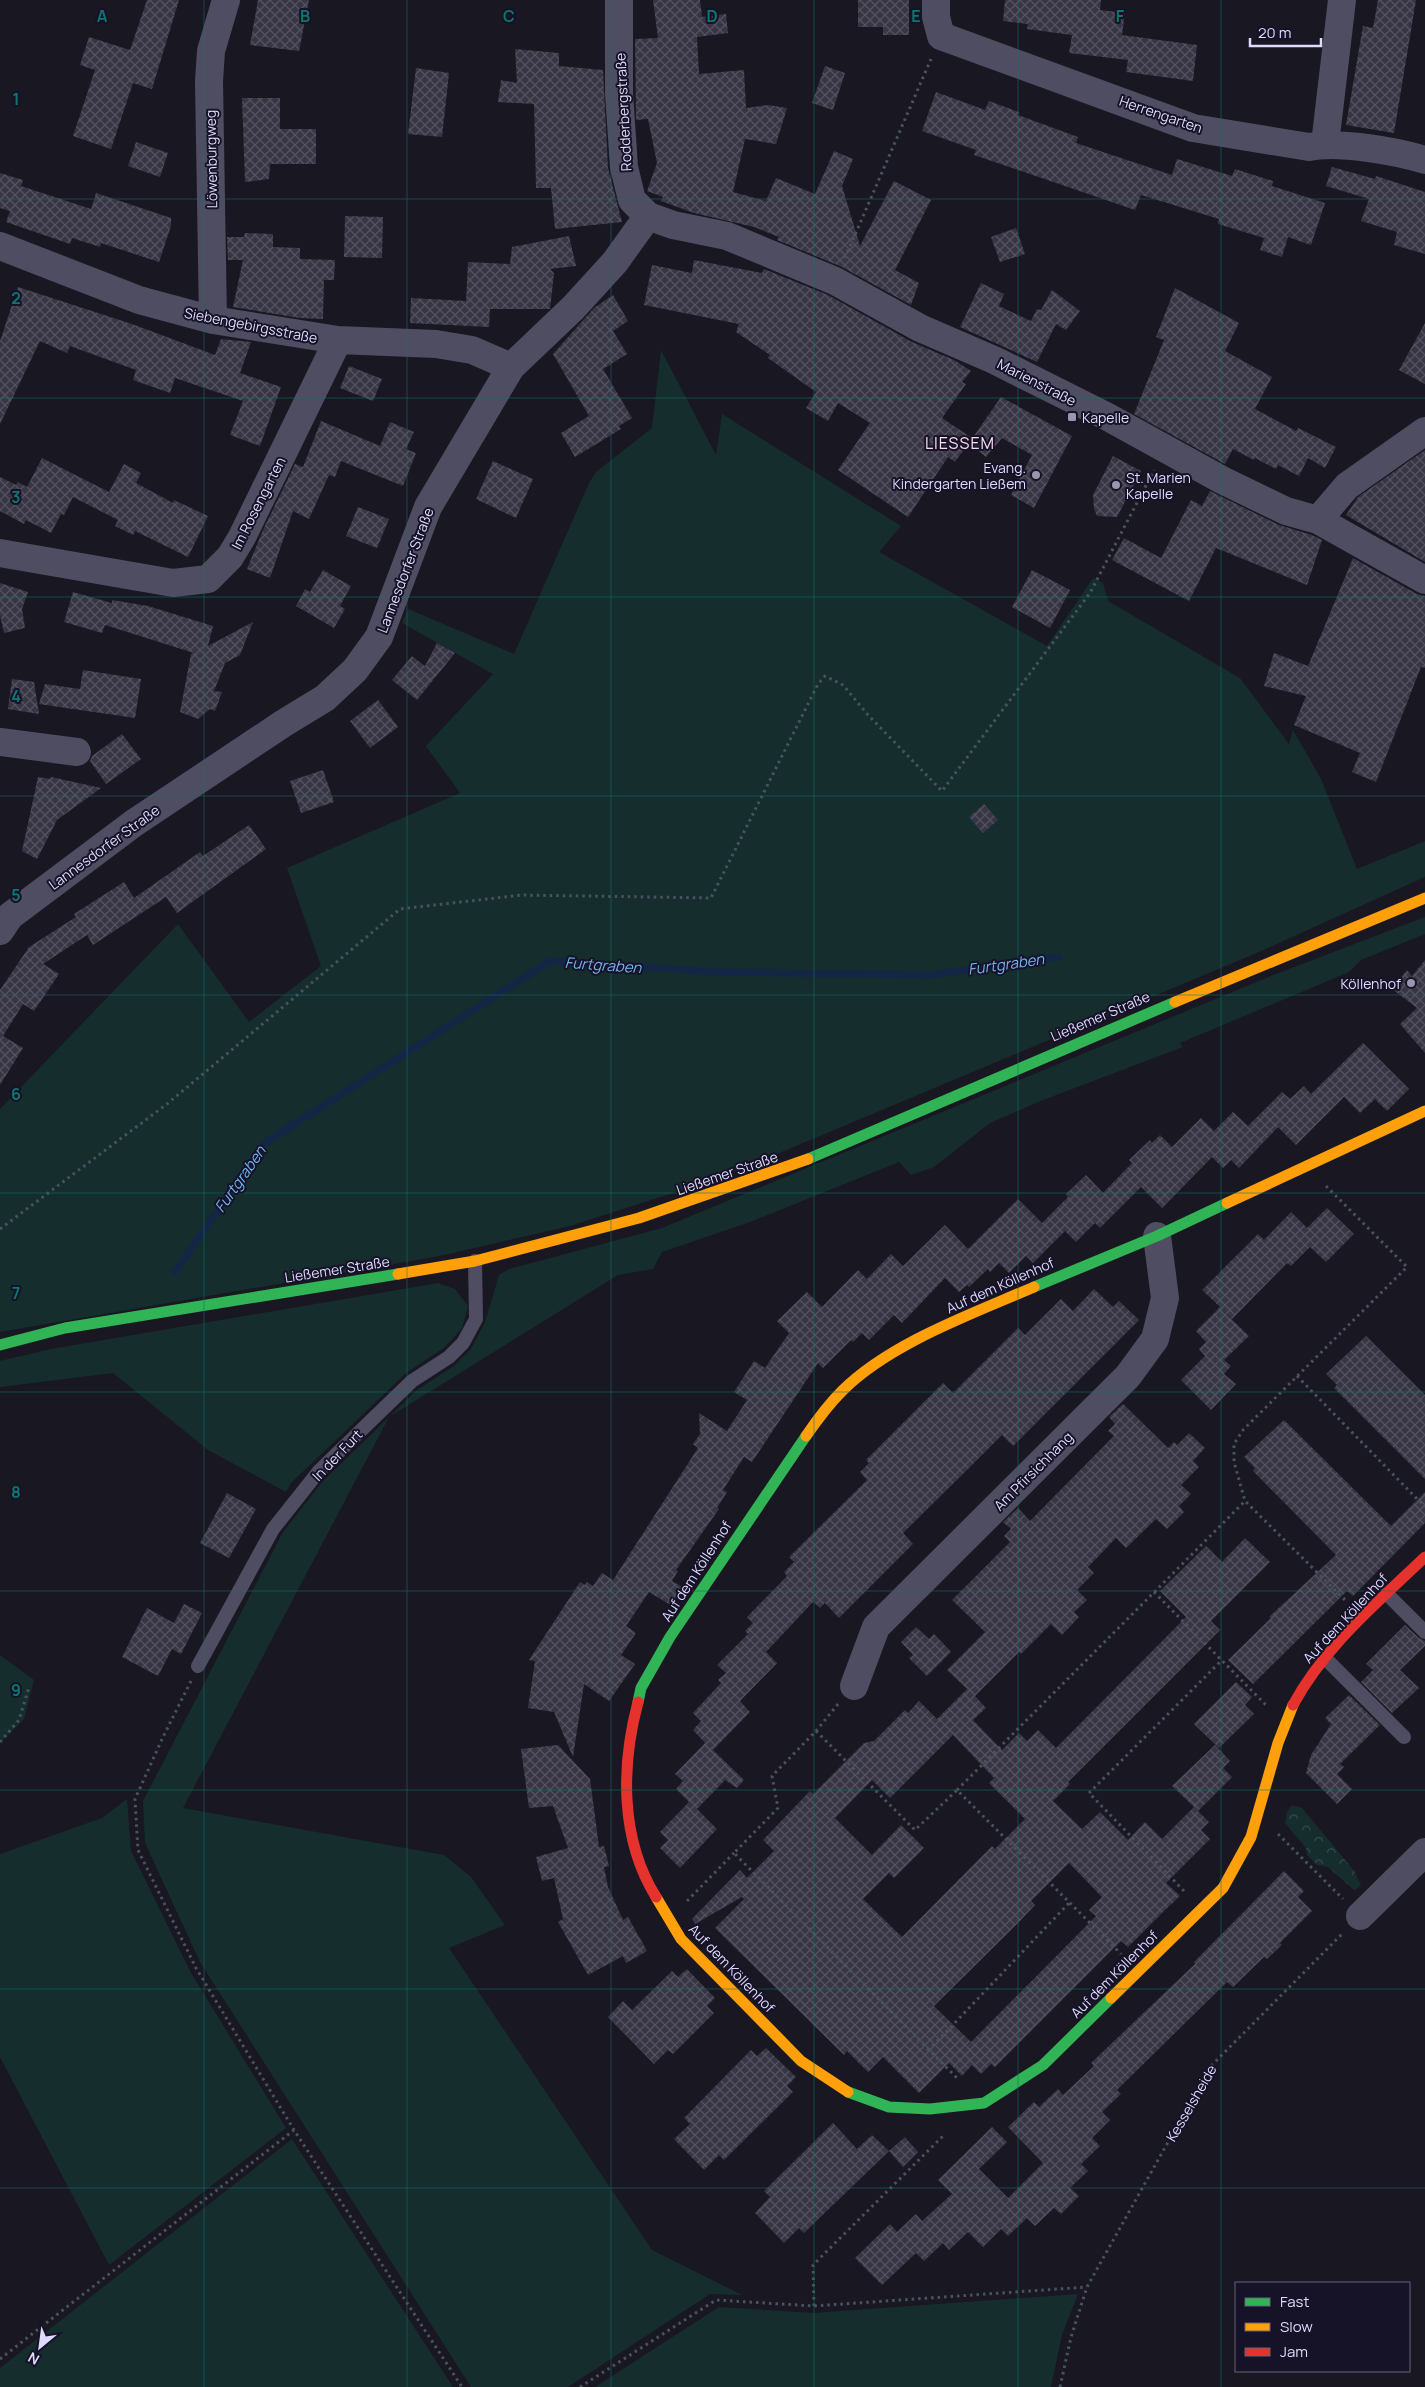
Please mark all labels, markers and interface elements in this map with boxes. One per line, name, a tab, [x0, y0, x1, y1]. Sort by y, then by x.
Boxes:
text: A	[97, 5, 108, 27]
text: B	[300, 5, 310, 27]
text: C	[503, 5, 515, 27]
text: D	[706, 5, 718, 27]
text: E	[911, 5, 921, 27]
text: F	[1116, 5, 1125, 27]
scale bar	[1250, 15, 1321, 47]
text: 20 m	[1258, 22, 1291, 43]
street label: Rodderbergstraße	[610, 52, 636, 172]
text: 1	[12, 88, 20, 110]
street label: Herrengarten	[1117, 91, 1205, 137]
street label: Löwenburgweg	[201, 110, 221, 208]
text: 2	[11, 287, 21, 309]
street label: Siebengebirgsstraße	[183, 303, 319, 347]
street label: Marienstraße	[994, 354, 1080, 410]
place label: Kapelle	[1082, 408, 1129, 427]
marker: Kapelle	[1066, 411, 1078, 423]
district label: LIESSEM	[925, 432, 995, 454]
street label: Im Rosengarten	[227, 454, 289, 552]
place label: Evang. Kindergarten Ließem	[893, 458, 1026, 493]
place label: St. Marien Kapelle	[1126, 468, 1191, 503]
marker: Evang. Kindergarten Ließem	[1030, 469, 1042, 481]
marker: St. Marien Kapelle	[1110, 479, 1122, 491]
text: 3	[11, 486, 21, 508]
street label: Lannesdorfer Straße	[372, 505, 438, 635]
text: 4	[11, 685, 21, 707]
street label: Lannesdorfer Straße	[45, 800, 163, 894]
text: 5	[11, 884, 21, 906]
water label: Furtgraben	[967, 948, 1046, 980]
water label: Furtgraben	[564, 952, 643, 978]
place label: Köllenhof	[1341, 974, 1401, 993]
marker: Köllenhof	[1405, 977, 1417, 989]
street label: Ließemer Straße	[1047, 987, 1153, 1045]
text: 6	[11, 1083, 21, 1105]
water label: Furtgraben	[209, 1141, 271, 1216]
street label: Ließemer Straße	[674, 1147, 780, 1199]
street label: Ließemer Straße	[283, 1251, 391, 1287]
street label: Auf dem Köllenhof	[943, 1253, 1057, 1317]
text: 7	[12, 1282, 20, 1304]
street label: In der Furt	[308, 1425, 367, 1485]
street label: Am Pfirsichhang	[989, 1427, 1077, 1515]
text: 8	[11, 1481, 21, 1503]
street label: Auf dem Köllenhof	[656, 1517, 736, 1625]
street label: Auf dem Köllenhof	[1298, 1569, 1392, 1667]
text: 9	[11, 1679, 21, 1701]
street label: Auf dem Köllenhof	[685, 1920, 779, 2016]
street label: Auf dem Köllenhof	[1066, 1926, 1162, 2022]
street label: Kesselsheide	[1161, 2061, 1221, 2145]
legend	[1235, 2282, 1410, 2372]
text: Fast	[1280, 2291, 1309, 2312]
text: Slow	[1280, 2316, 1313, 2337]
north arrow	[15, 2322, 65, 2372]
text: Jam	[1280, 2341, 1308, 2362]
text: N	[24, 2348, 42, 2370]

